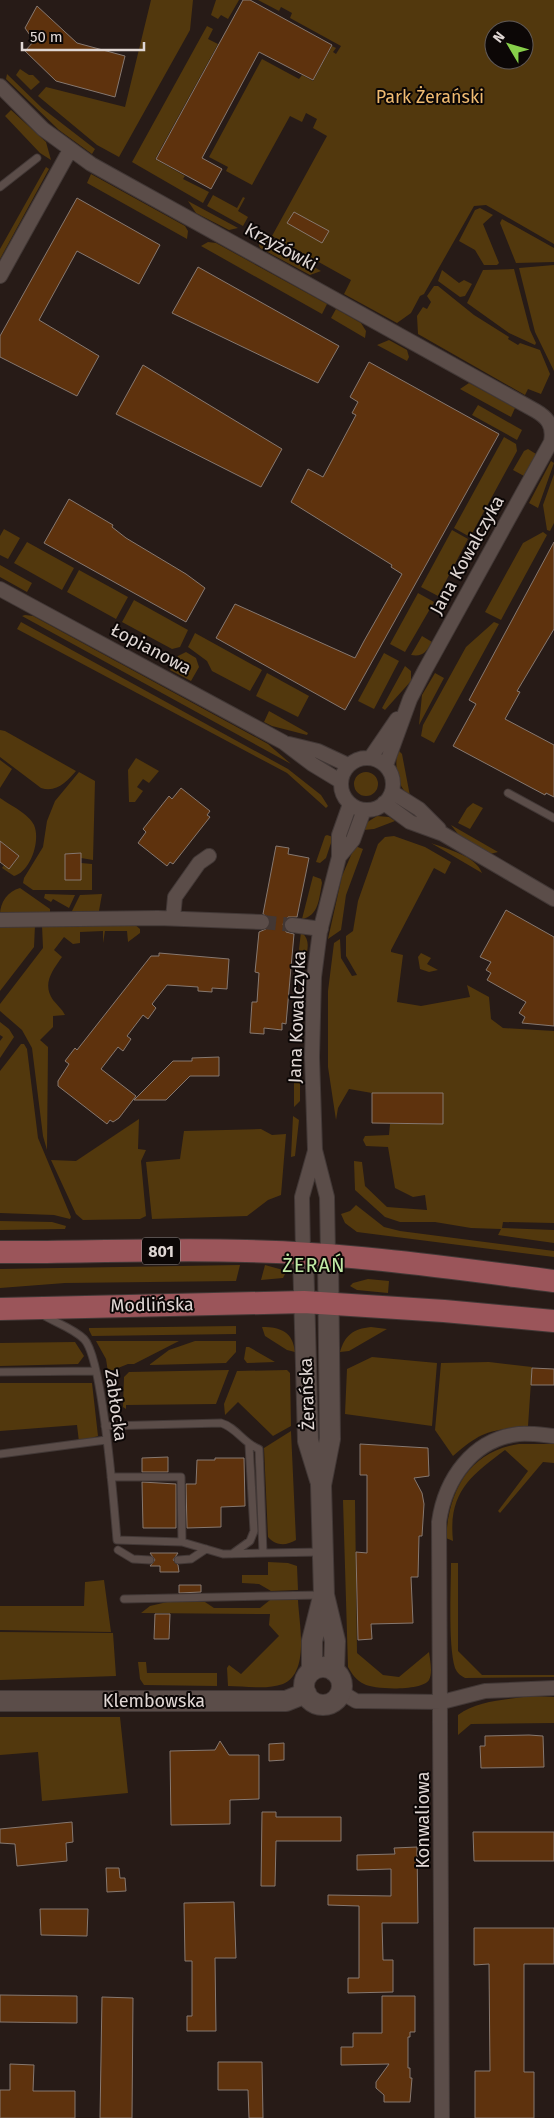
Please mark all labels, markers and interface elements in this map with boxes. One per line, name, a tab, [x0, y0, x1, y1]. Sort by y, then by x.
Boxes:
scale bar	[22, 20, 145, 52]
north arrow	[484, 20, 534, 70]
text: 50 m	[30, 28, 63, 46]
text: N	[490, 28, 509, 46]
park label: Park Żerański	[376, 86, 484, 108]
street label: Krzyżówki	[241, 218, 321, 276]
street label: Jana Kowalczyka	[425, 492, 509, 618]
street label: Łopianowa	[107, 619, 195, 679]
street label: Jana Kowalczyka	[284, 950, 310, 1084]
road number: 801	[142, 1238, 180, 1264]
district label: ŻERAŃ	[282, 1253, 346, 1277]
street label: Modlińska	[110, 1293, 194, 1317]
street label: Żerańska	[295, 1357, 319, 1431]
street label: Zabłocka	[100, 1367, 132, 1443]
street label: Klembowska	[103, 1690, 205, 1712]
street label: Konwaliowa	[412, 1771, 434, 1869]

